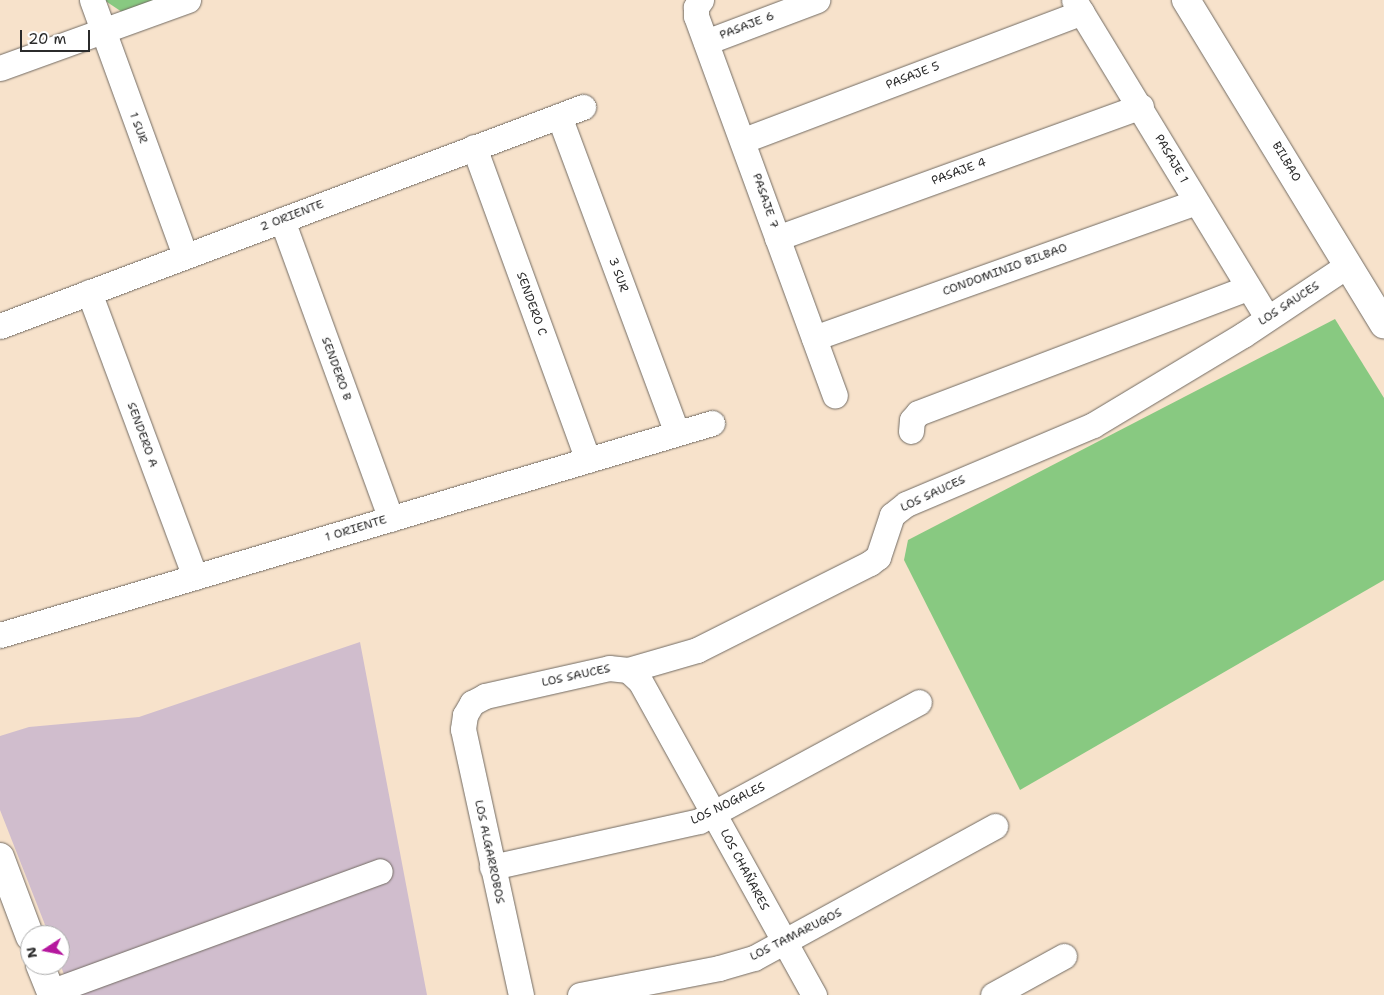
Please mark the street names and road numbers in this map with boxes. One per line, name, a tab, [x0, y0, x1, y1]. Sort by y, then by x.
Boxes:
street label: PASAJE 6	[718, 9, 776, 43]
street label: PASAJE 5	[884, 59, 942, 93]
street label: 1 SUR	[126, 110, 150, 146]
street label: PASAJE 1	[1151, 132, 1191, 186]
street label: BILBAO	[1268, 139, 1304, 185]
street label: PASAJE 4	[930, 155, 988, 189]
street label: PASAJE 7	[749, 172, 781, 230]
street label: 2 ORIENTE	[258, 197, 326, 235]
street label: CONDOMINIO BILBAO	[941, 241, 1069, 299]
street label: 3 SUR	[605, 256, 631, 294]
street label: SENDERO C	[513, 270, 549, 338]
street label: LOS SAUCES	[1256, 279, 1322, 329]
street label: SENDERO B	[318, 335, 354, 403]
street label: SENDERO A	[124, 400, 160, 470]
street label: LOS SAUCES	[898, 473, 968, 515]
street label: 1 ORIENTE	[324, 513, 388, 545]
street label: LOS SAUCES	[540, 662, 612, 690]
street label: LOS NOGALES	[688, 780, 768, 828]
street label: LOS ALGARROBOS	[471, 799, 507, 905]
street label: LOS CHAÑARES	[717, 827, 771, 913]
street label: LOS TAMARUGOS	[748, 906, 844, 964]

